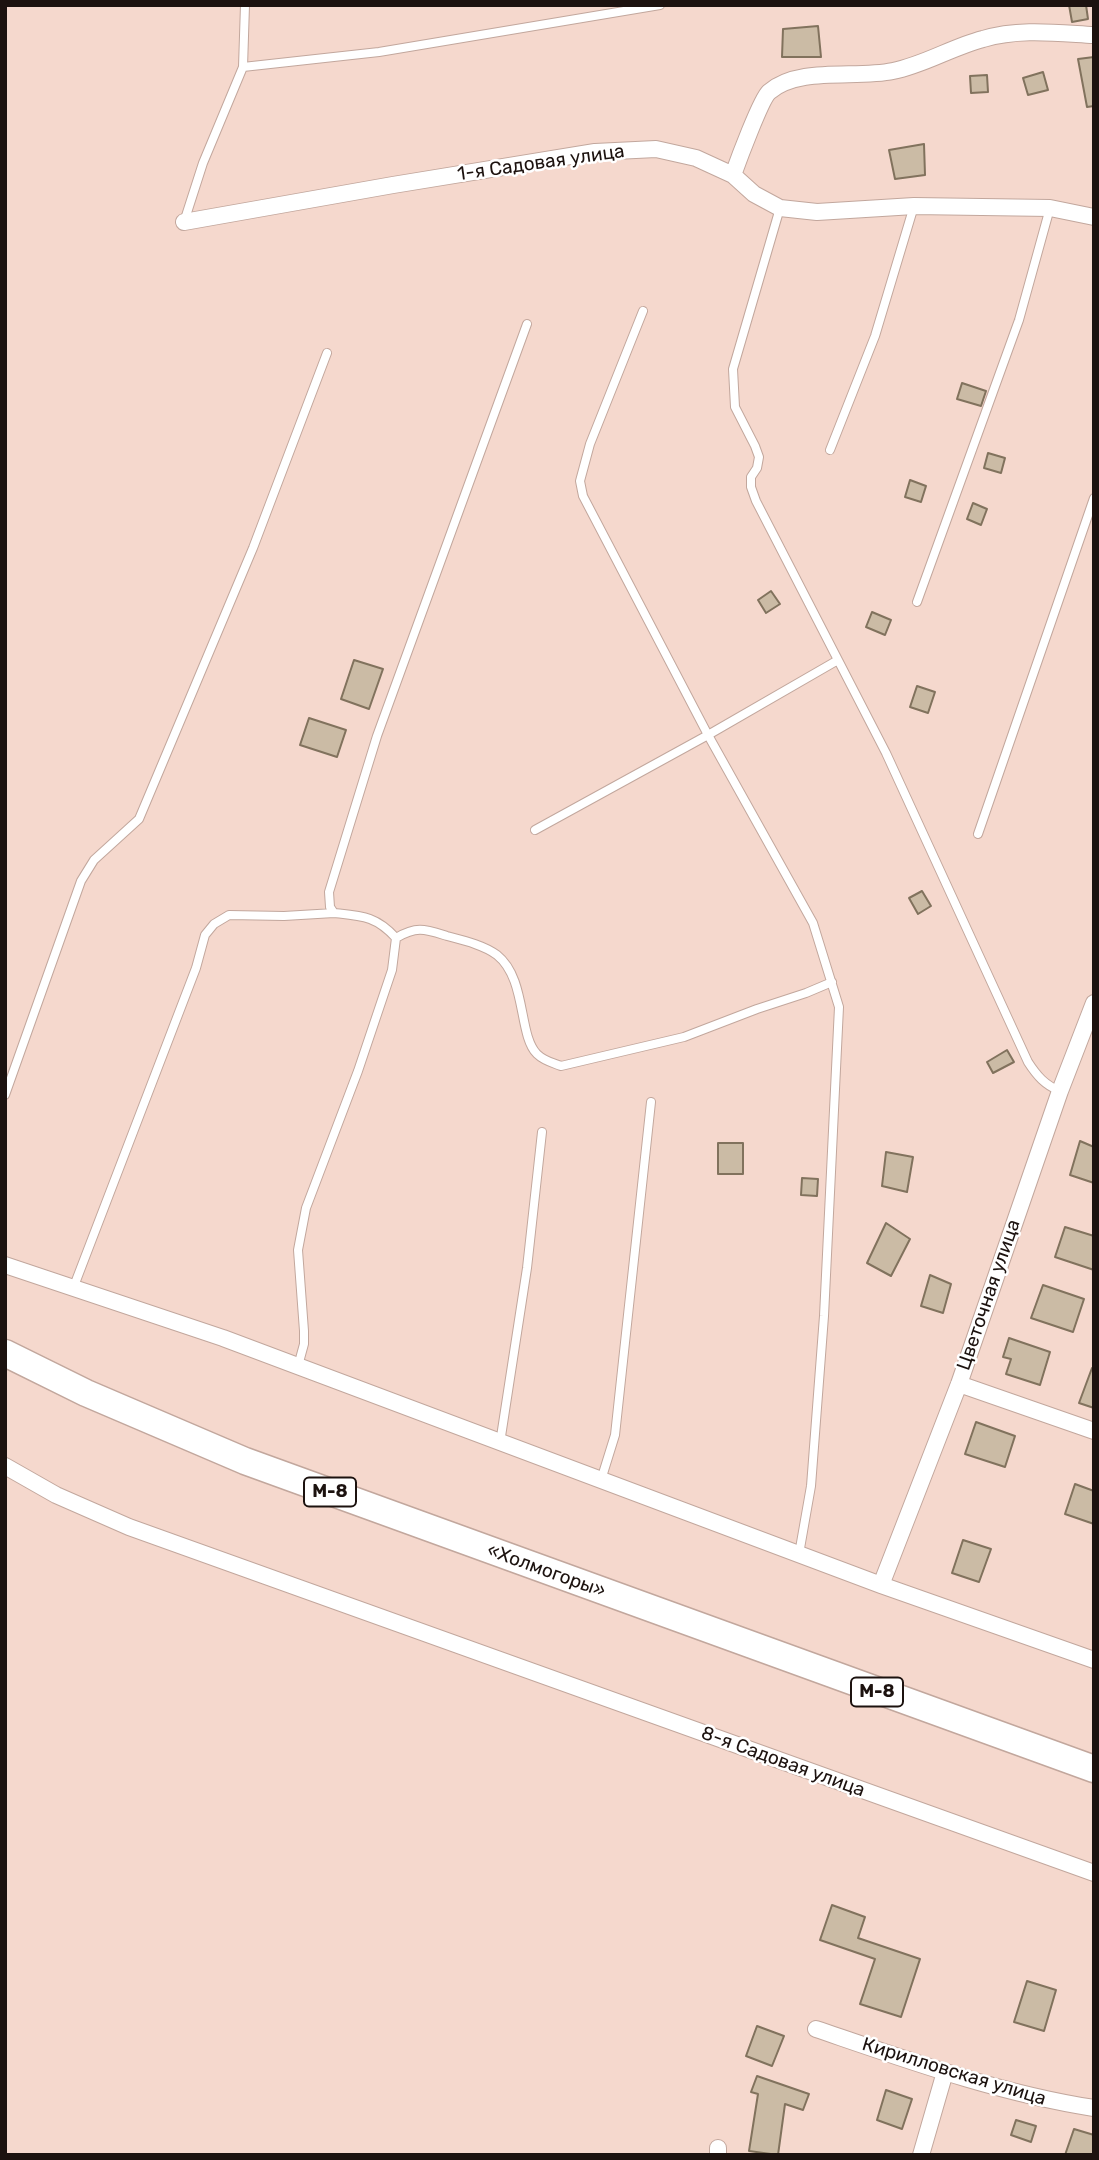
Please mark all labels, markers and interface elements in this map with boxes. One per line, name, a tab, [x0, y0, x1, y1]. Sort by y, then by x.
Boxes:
street label: 1-я Садовая улица	[456, 140, 626, 186]
street label: Цветочная улица	[952, 1217, 1026, 1373]
road number: М-8	[304, 1478, 356, 1506]
street label: «Холмогоры»	[484, 1539, 608, 1603]
road number: М-8	[851, 1678, 903, 1707]
street label: 8-я Садовая улица	[698, 1722, 868, 1802]
street label: Кирилловская улица	[859, 2033, 1049, 2111]

